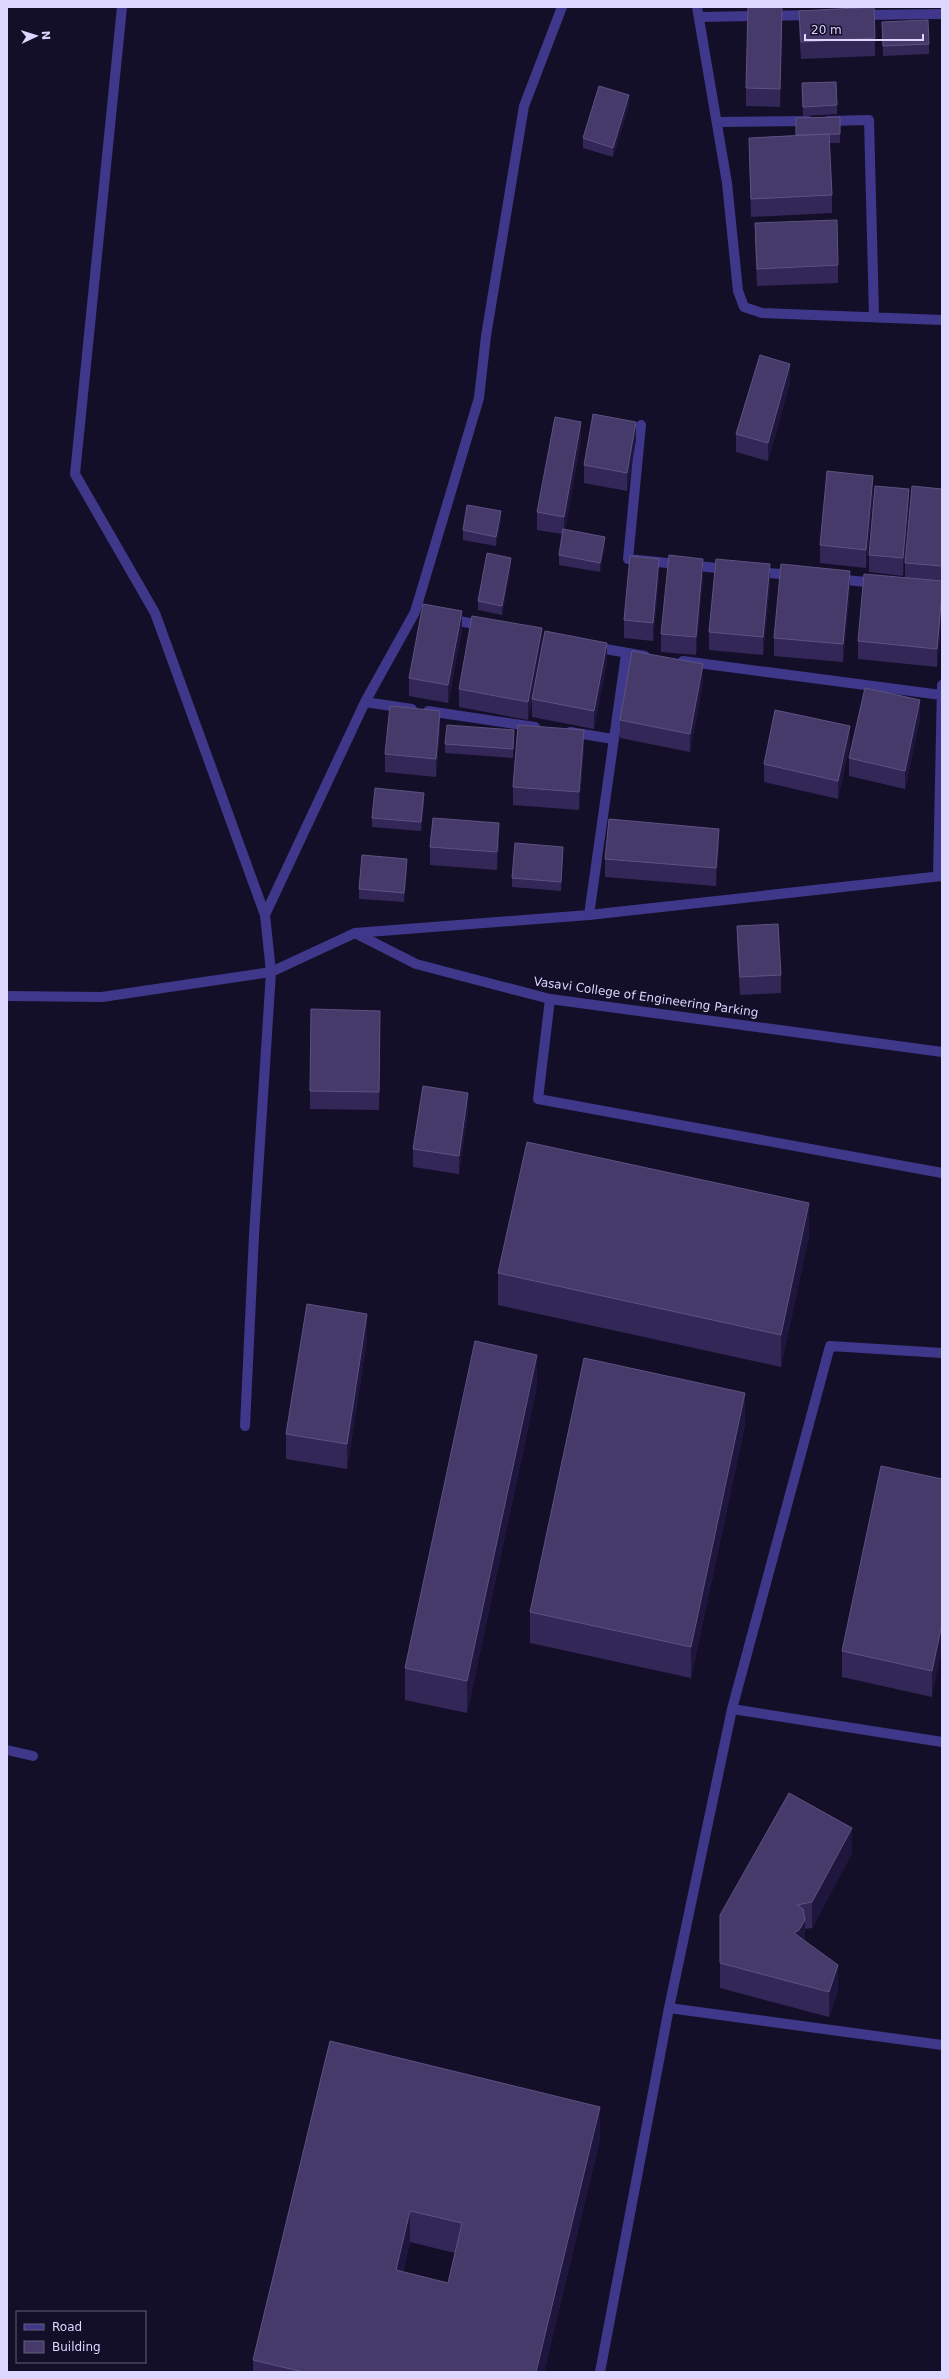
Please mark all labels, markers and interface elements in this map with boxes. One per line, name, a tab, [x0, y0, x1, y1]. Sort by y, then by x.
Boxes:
north arrow	[16, 16, 56, 56]
scale bar	[805, 16, 923, 42]
text: 20 m	[811, 23, 842, 37]
text: N	[39, 30, 52, 40]
street label: Vasavi College of Engineering Parking	[533, 974, 759, 1020]
legend	[16, 2311, 146, 2363]
text: Road	[52, 2320, 82, 2334]
text: Building	[52, 2340, 101, 2354]

